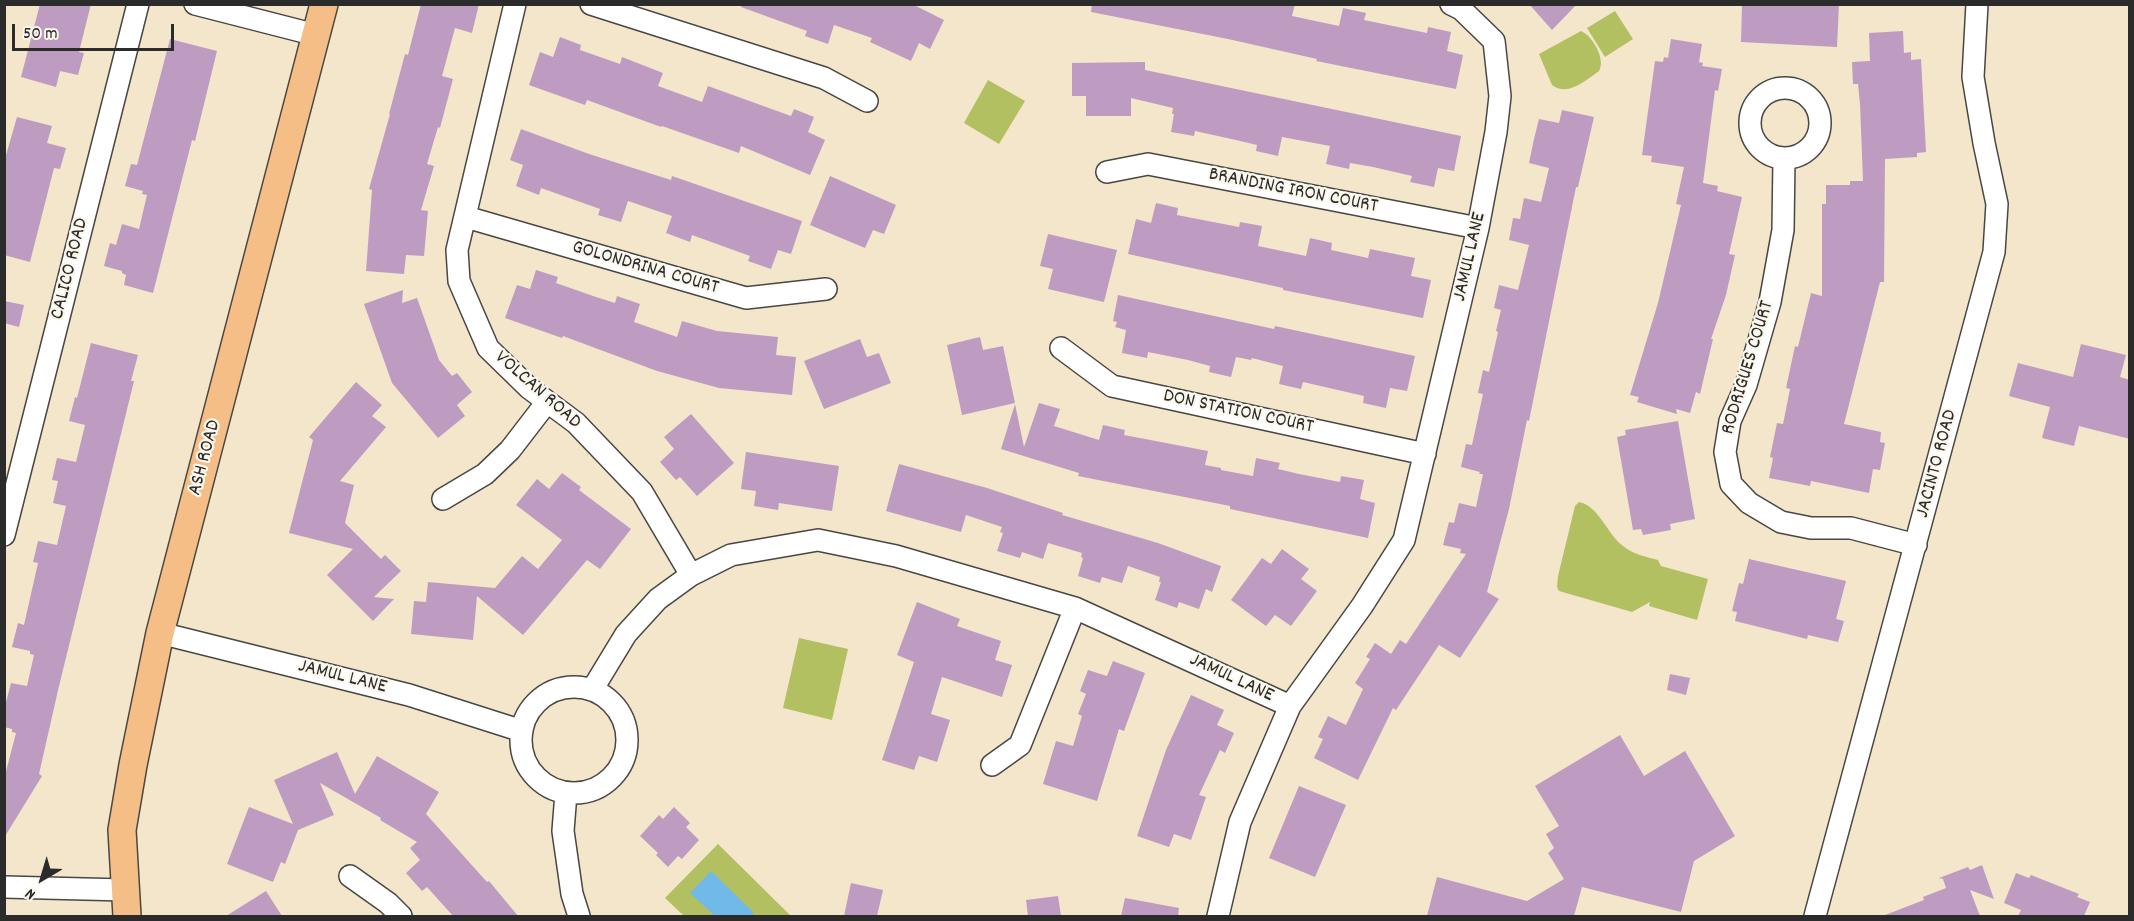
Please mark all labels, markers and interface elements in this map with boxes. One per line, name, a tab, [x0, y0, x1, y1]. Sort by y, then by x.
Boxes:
scale bar	[15, 12, 177, 50]
text: 50 m	[23, 22, 58, 47]
street label: BRANDING IRON COURT	[1206, 164, 1380, 220]
street label: JAMUL LANE	[1449, 210, 1493, 304]
street label: CALICO ROAD	[47, 216, 95, 322]
street label: GOLONDRINA COURT	[569, 237, 721, 301]
street label: RODRIGUES COURT	[1717, 298, 1781, 438]
street label: VOLCAN ROAD	[489, 347, 585, 435]
street label: DON STATION COURT	[1161, 385, 1315, 441]
street label: JACINTO ROAD	[1912, 407, 1964, 521]
street label: ASH ROAD	[184, 418, 228, 498]
street label: JAMUL LANE	[1185, 649, 1277, 709]
street label: JAMUL LANE	[295, 655, 389, 701]
north arrow	[12, 849, 72, 909]
text: N	[20, 882, 41, 905]

